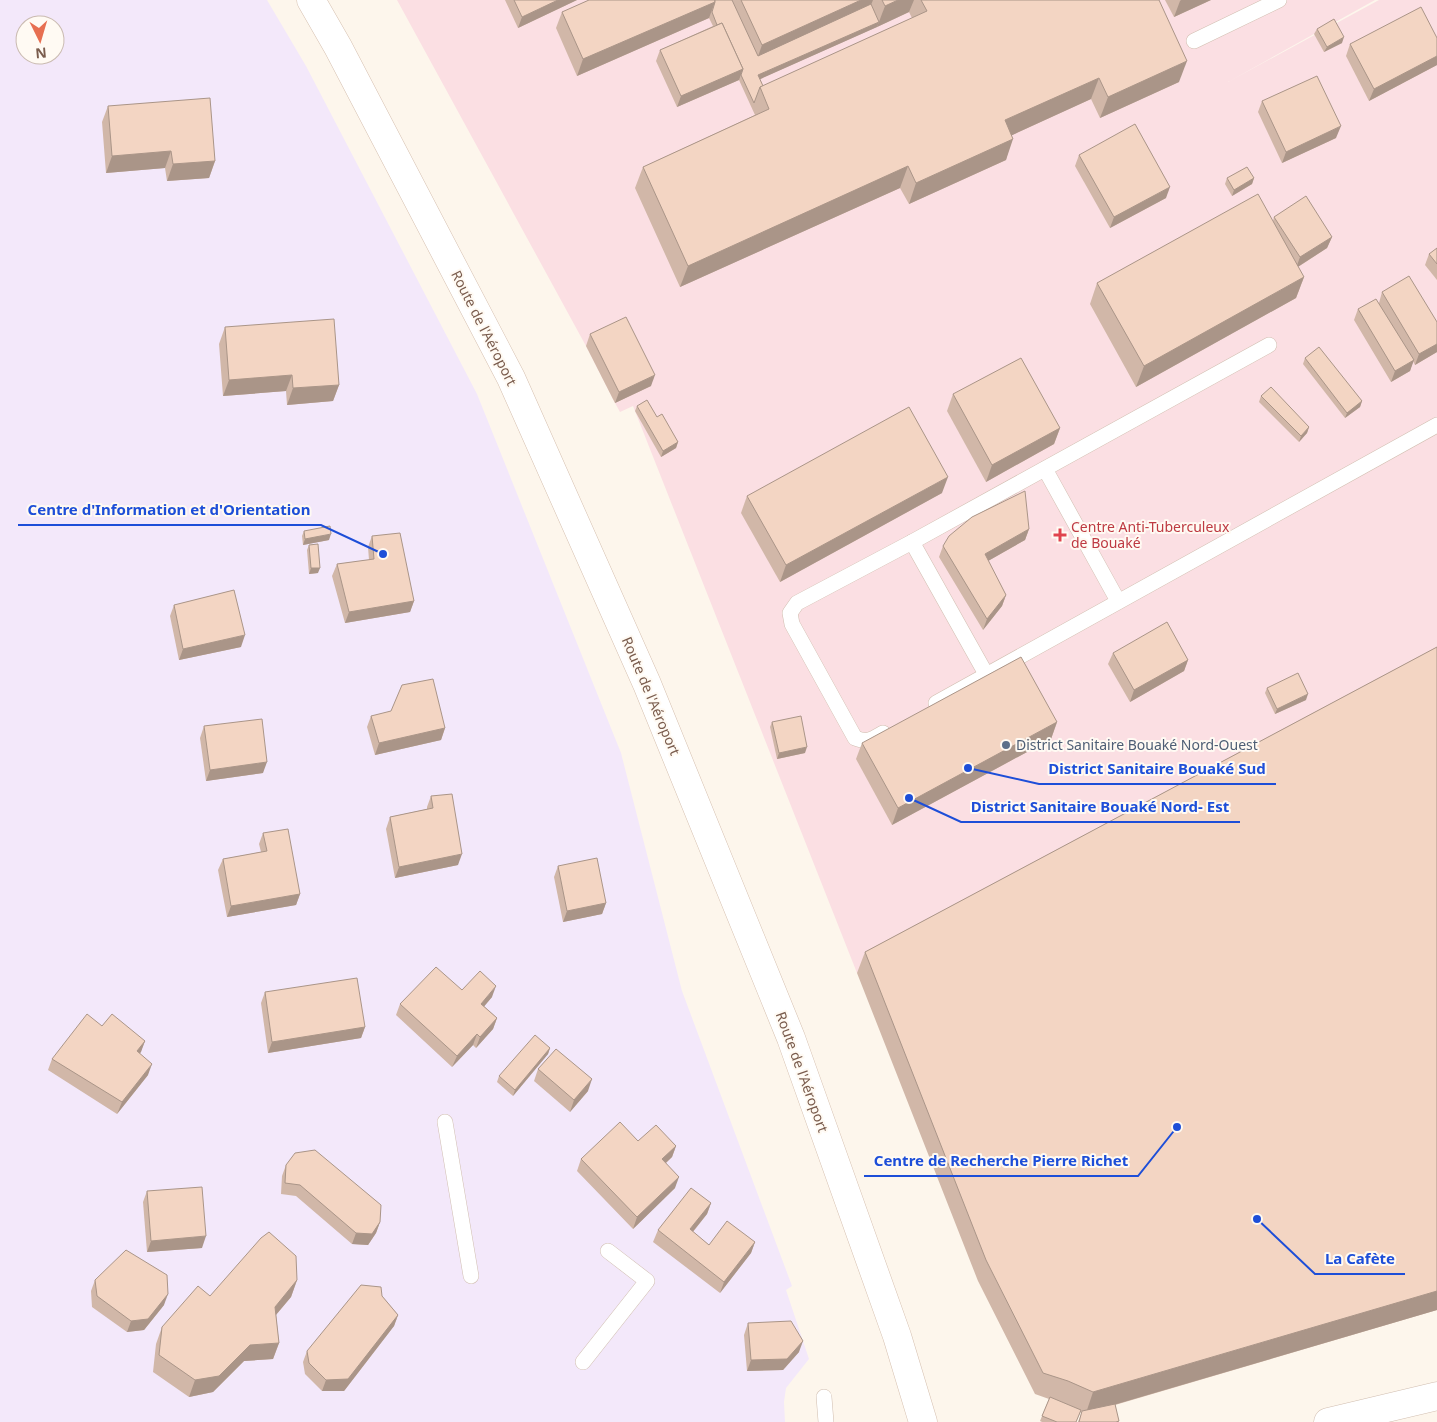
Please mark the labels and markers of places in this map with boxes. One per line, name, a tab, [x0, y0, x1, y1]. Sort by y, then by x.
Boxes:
callout: Centre d'Information et d'Orientation	[18, 495, 321, 525]
place label: Centre Anti-Tuberculeux de Bouaké	[1071, 517, 1230, 552]
marker: Centre Anti-Tuberculeux de Bouaké	[1053, 528, 1067, 542]
place label: District Sanitaire Bouaké Nord-Ouest	[1016, 735, 1258, 754]
marker: District Sanitaire Bouaké Nord-Ouest	[1000, 739, 1012, 751]
callout: District Sanitaire Bouaké Sud	[1039, 754, 1276, 784]
callout: District Sanitaire Bouaké Nord- Est	[961, 792, 1240, 822]
callout: Centre de Recherche Pierre Richet	[864, 1146, 1138, 1176]
callout: La Cafète	[1315, 1244, 1405, 1274]

